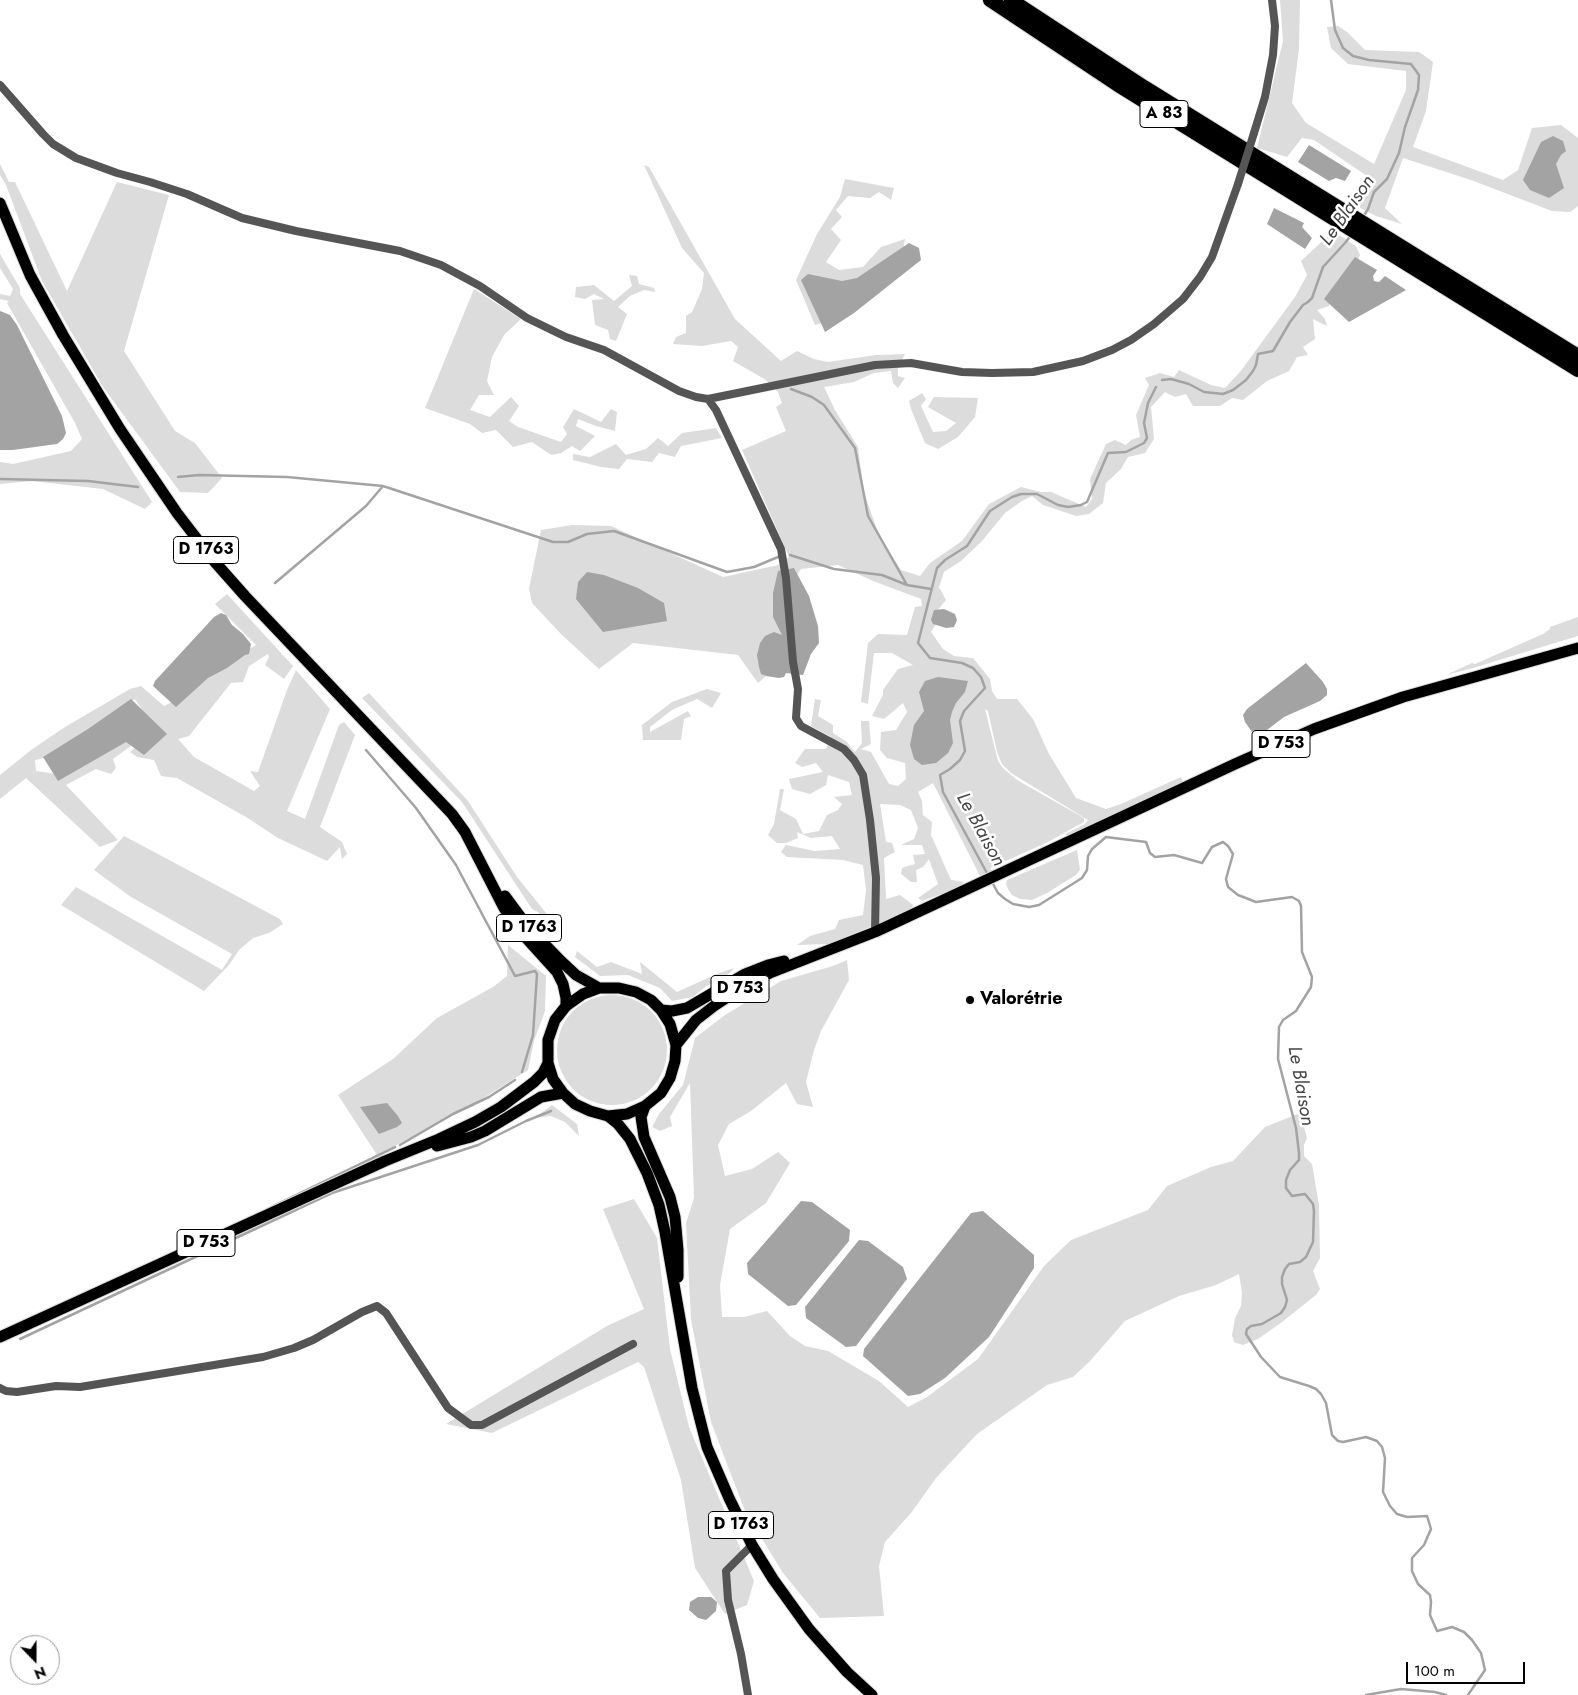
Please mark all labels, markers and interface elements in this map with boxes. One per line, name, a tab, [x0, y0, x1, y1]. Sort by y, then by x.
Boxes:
road number: A 83	[1140, 100, 1188, 128]
water label: Le Blaison	[1316, 171, 1380, 251]
road number: D 1763	[174, 536, 238, 564]
road number: D 753	[1252, 731, 1310, 758]
water label: Le Blaison	[951, 789, 1009, 871]
road number: D 1763	[496, 914, 562, 941]
road number: D 753	[711, 976, 769, 1002]
place label: Valorétrie	[980, 989, 1062, 1011]
marker: Valorétrie	[964, 994, 976, 1006]
water label: Le Blaison	[1282, 1044, 1318, 1128]
road number: D 753	[177, 1230, 235, 1256]
road number: D 1763	[708, 1512, 774, 1538]
north arrow	[10, 1635, 60, 1685]
scale bar	[1408, 1652, 1527, 1684]
text: 100 m	[1414, 1660, 1455, 1682]
text: N	[31, 1662, 49, 1684]

